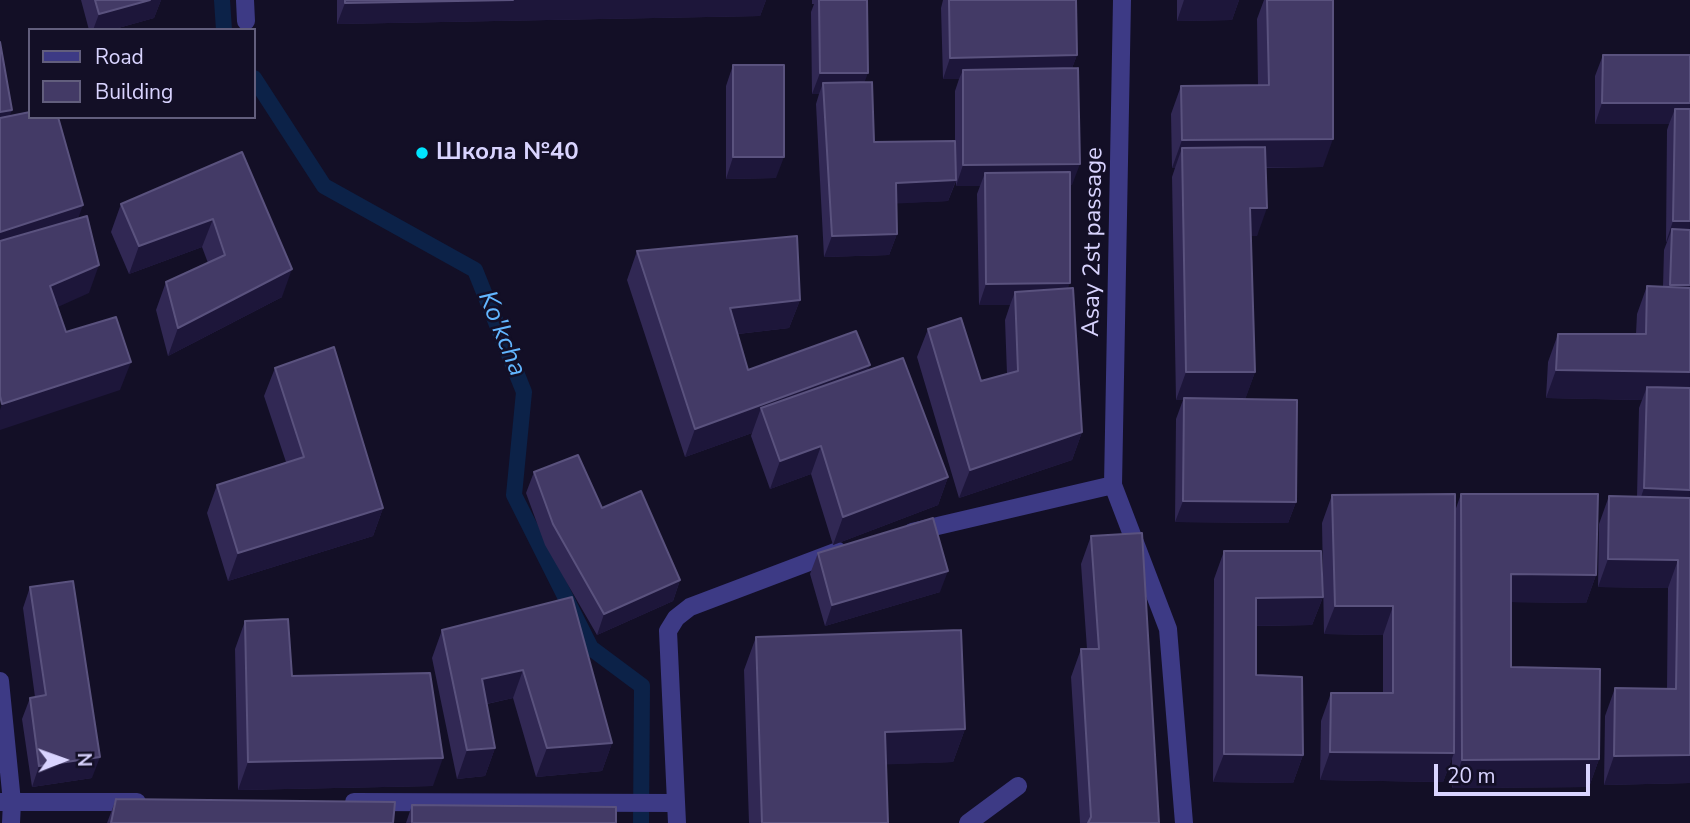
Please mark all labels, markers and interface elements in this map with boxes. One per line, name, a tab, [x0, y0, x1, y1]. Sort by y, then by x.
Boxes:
legend	[28, 28, 256, 119]
text: Road	[95, 43, 144, 71]
text: Building	[95, 78, 173, 106]
place label: Школа №40	[436, 139, 579, 167]
marker: Школа №40	[414, 145, 430, 161]
street label: Asay 2st passage	[1078, 147, 1110, 337]
water label: Ko'kcha	[470, 287, 532, 381]
north arrow	[28, 725, 98, 795]
scale bar	[1438, 750, 1594, 794]
text: N	[71, 752, 97, 767]
text: 20 m	[1447, 762, 1496, 790]

